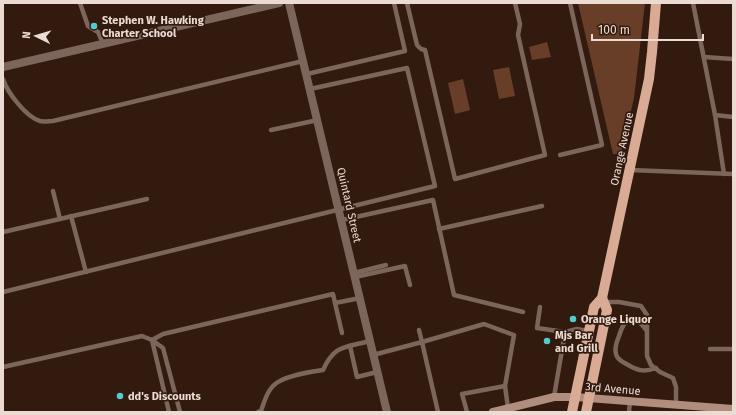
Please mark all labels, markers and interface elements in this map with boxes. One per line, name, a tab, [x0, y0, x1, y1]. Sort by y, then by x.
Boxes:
place label: Stephen W. Hawking Charter School	[102, 14, 205, 40]
north arrow	[16, 16, 56, 56]
scale bar	[592, 16, 703, 42]
marker: Stephen W. Hawking Charter School	[89, 21, 99, 31]
text: 100 m	[598, 23, 630, 37]
text: N	[20, 31, 33, 39]
street label: Orange Avenue	[608, 111, 636, 187]
street label: Quintard Street	[334, 166, 364, 244]
place label: Orange Liquor	[581, 313, 653, 326]
marker: Orange Liquor	[568, 314, 578, 324]
place label: Mjs Bar and Grill	[555, 329, 598, 355]
marker: Mjs Bar and Grill	[542, 336, 552, 346]
street label: 3rd Avenue	[585, 380, 641, 398]
place label: dd's Discounts	[128, 390, 202, 403]
marker: dd's Discounts	[115, 391, 125, 401]

